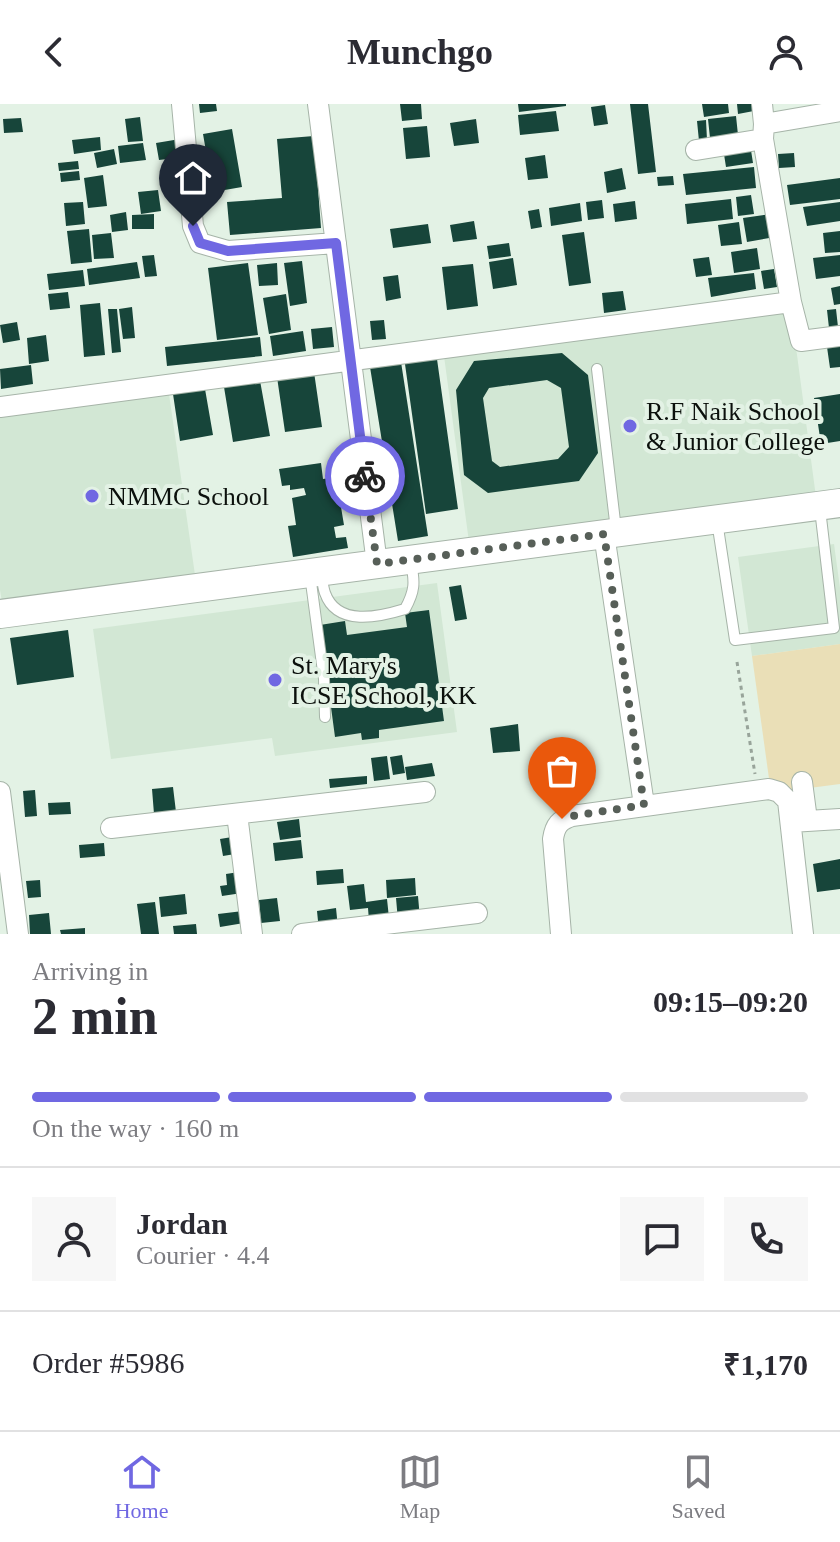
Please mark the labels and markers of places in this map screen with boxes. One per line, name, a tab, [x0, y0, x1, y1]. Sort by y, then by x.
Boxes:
pin	[159, 144, 227, 226]
place label: R.F Naik School & Junior College	[646, 397, 825, 456]
marker: R.F Naik School & Junior College	[621, 417, 639, 435]
place label: NMMC School	[108, 482, 269, 511]
marker: NMMC School	[83, 487, 101, 505]
place label: St. Mary's ICSE School, KK	[291, 651, 477, 710]
marker: St. Mary's ICSE School, KK	[266, 671, 284, 689]
pin	[528, 737, 596, 819]

